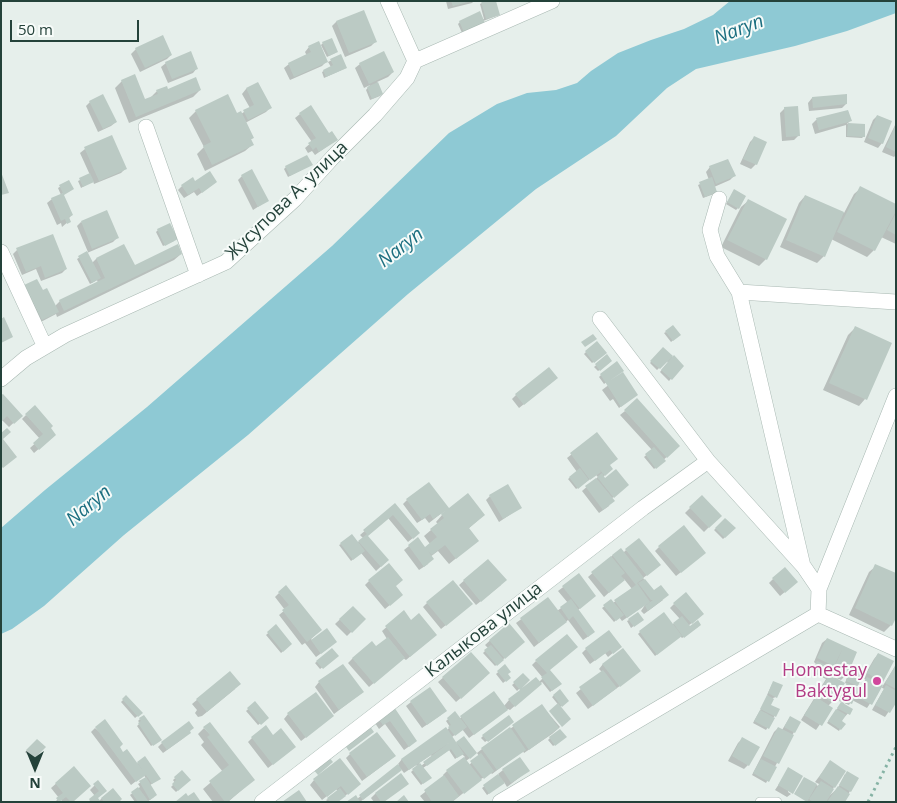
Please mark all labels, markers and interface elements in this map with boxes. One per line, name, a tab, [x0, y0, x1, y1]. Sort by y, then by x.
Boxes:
scale bar	[12, 10, 141, 42]
water label: Naryn	[711, 10, 767, 50]
text: 50 m	[18, 19, 53, 39]
street label: Жусупова А. улица	[221, 137, 353, 265]
water label: Naryn	[374, 223, 428, 273]
water label: Naryn	[62, 481, 116, 531]
street label: Калыкова улица	[421, 578, 547, 682]
place label: Homestay Baktygul	[782, 660, 867, 702]
marker: Homestay Baktygul	[871, 675, 883, 687]
north arrow	[10, 743, 60, 793]
text: N	[29, 774, 41, 793]

